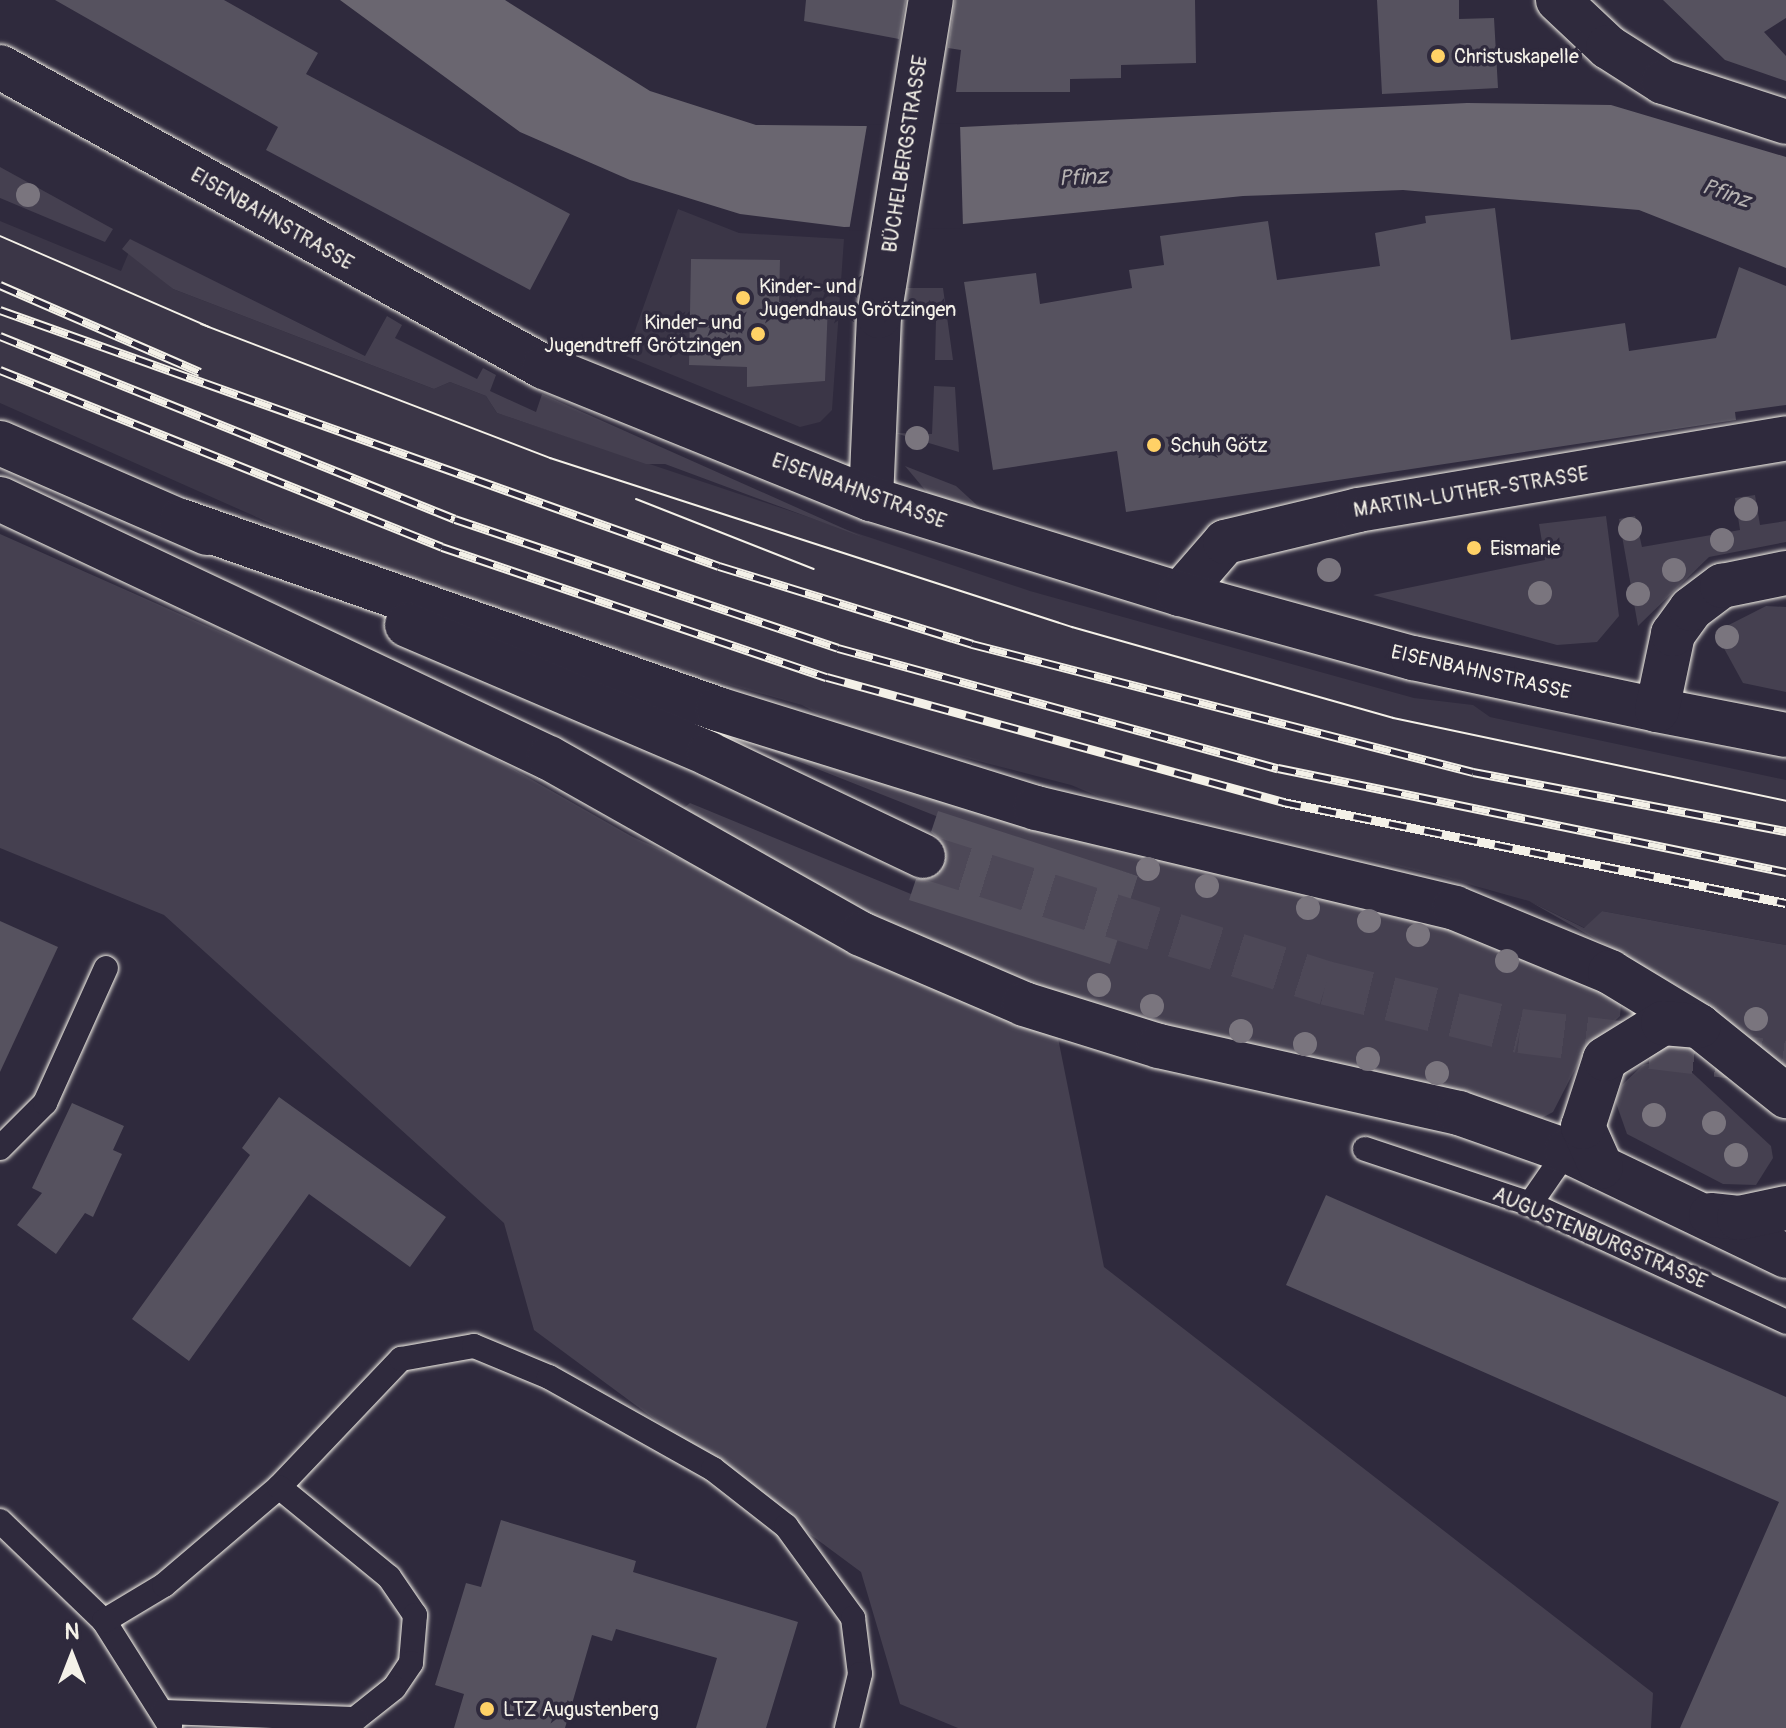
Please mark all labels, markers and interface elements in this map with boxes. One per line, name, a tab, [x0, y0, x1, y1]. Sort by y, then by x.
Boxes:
place label: Christuskapelle	[1454, 44, 1579, 68]
marker: Christuskapelle	[1429, 47, 1447, 65]
street label: BÜCHELBERGSTRASSE	[878, 54, 932, 254]
street label: EISENBAHNSTRASSE	[187, 163, 357, 275]
water label: Pfinz	[1058, 164, 1108, 192]
water label: Pfinz	[1699, 174, 1753, 214]
place label: Kinder- und Jugendhaus Grötzingen	[759, 274, 956, 321]
marker: Kinder- und Jugendhaus Grötzingen	[734, 289, 752, 307]
place label: Kinder- und Jugendtreff Grötzingen	[544, 310, 742, 357]
marker: Kinder- und Jugendtreff Grötzingen	[749, 325, 767, 343]
place label: Schuh Götz	[1170, 433, 1268, 457]
marker: Schuh Götz	[1145, 436, 1163, 454]
street label: EISENBAHNSTRASSE	[769, 448, 949, 534]
street label: MARTIN-LUTHER-STRASSE	[1352, 462, 1590, 522]
place label: Eismarie	[1490, 536, 1561, 560]
marker: Eismarie	[1465, 539, 1483, 557]
street label: EISENBAHNSTRASSE	[1389, 640, 1573, 704]
street label: AUGUSTENBURGSTRASSE	[1489, 1182, 1711, 1294]
north arrow	[32, 1616, 112, 1696]
text: N	[65, 1618, 79, 1646]
place label: LTZ Augustenberg	[503, 1697, 659, 1721]
marker: LTZ Augustenberg	[478, 1700, 496, 1718]

